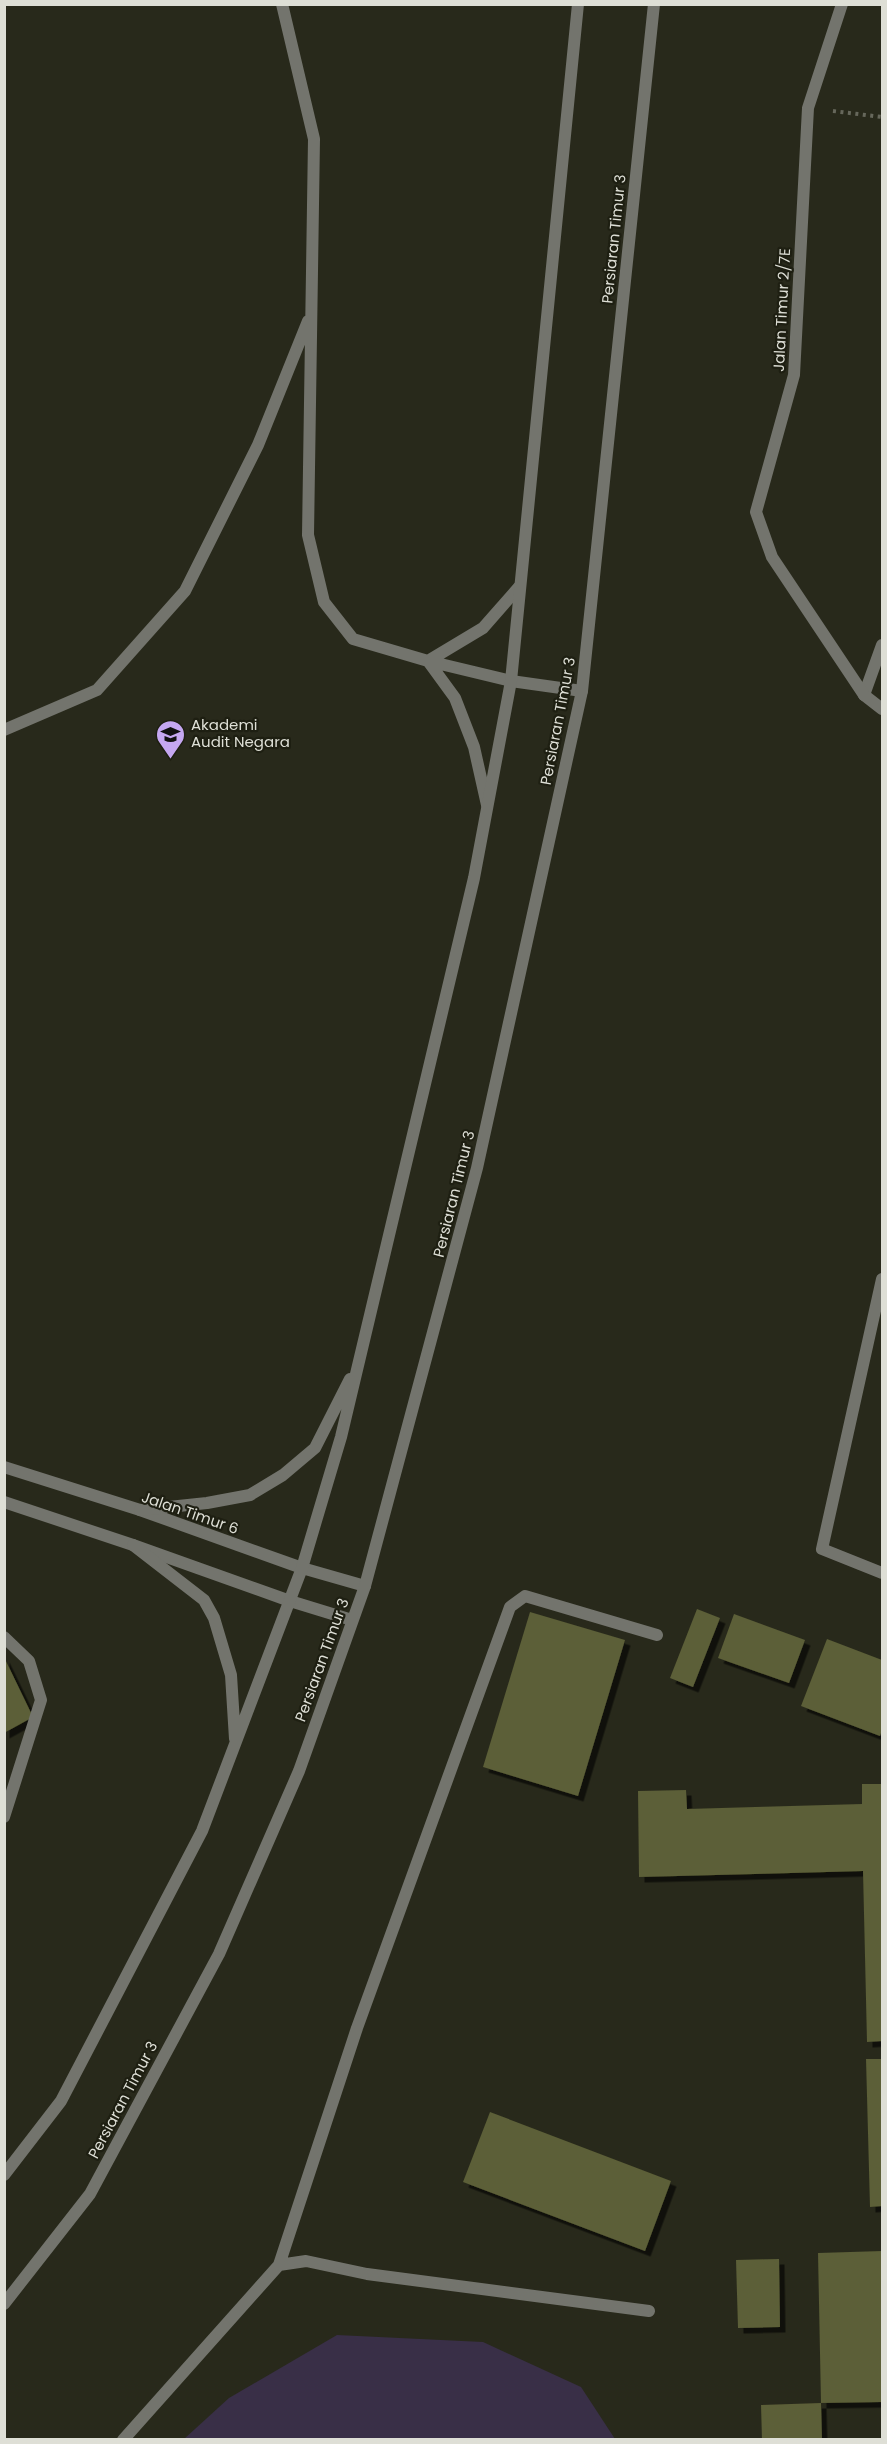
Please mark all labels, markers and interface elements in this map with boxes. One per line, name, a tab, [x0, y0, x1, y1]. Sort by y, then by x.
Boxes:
street label: Persiaran Timur 3	[596, 173, 631, 305]
street label: Jalan Timur 2/7E	[768, 248, 795, 372]
street label: Persiaran Timur 3	[535, 655, 580, 787]
place label: Akademi Audit Negara	[191, 714, 290, 752]
school or university icon: Akademi Audit Negara	[154, 718, 186, 760]
street label: Persiaran Timur 3	[428, 1128, 479, 1259]
street label: Jalan Timur 6	[139, 1486, 242, 1539]
street label: Persiaran Timur 3	[289, 1595, 354, 1724]
street label: Persiaran Timur 3	[83, 2037, 162, 2162]

